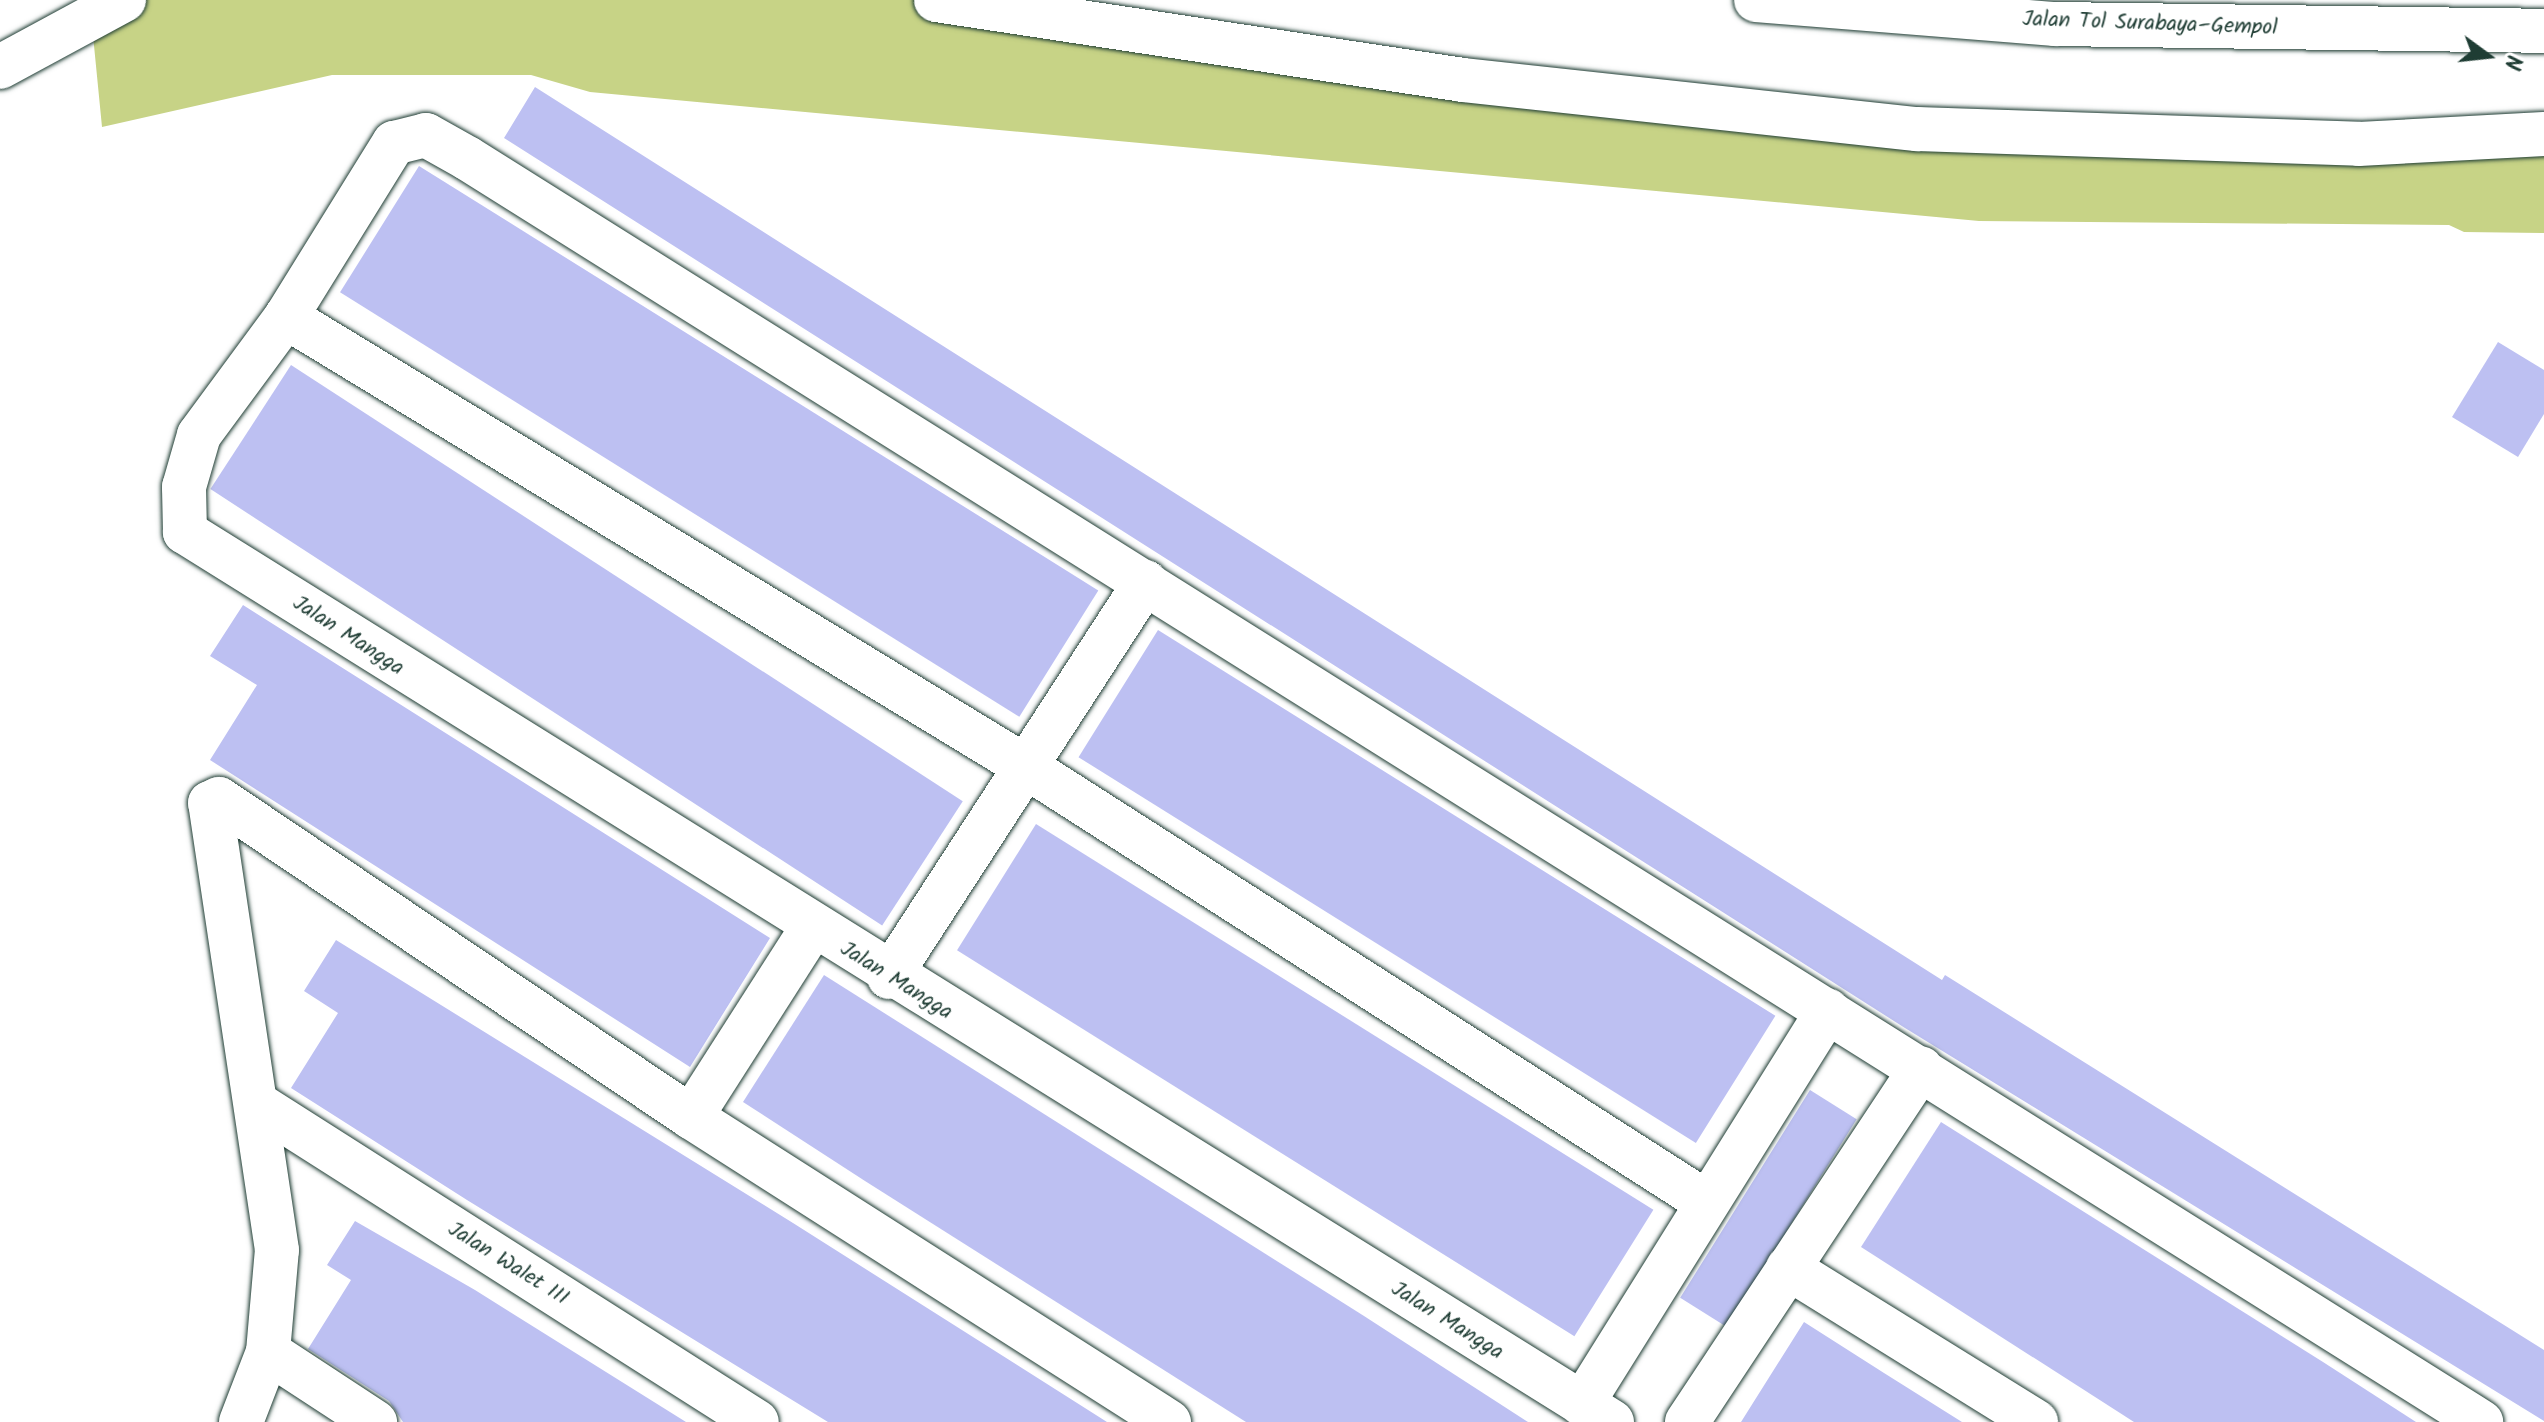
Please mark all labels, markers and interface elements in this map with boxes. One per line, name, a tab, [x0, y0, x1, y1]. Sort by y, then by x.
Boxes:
street label: Jalan Tol Surabaya–Gempol	[2022, 6, 2278, 42]
north arrow	[2448, 16, 2528, 96]
text: N	[2493, 51, 2530, 74]
street label: Jalan Mangga	[287, 590, 409, 682]
street label: Jalan Mangga	[835, 936, 957, 1026]
street label: Jalan Walet III	[443, 1216, 573, 1312]
street label: Jalan Mangga	[1386, 1276, 1508, 1366]

